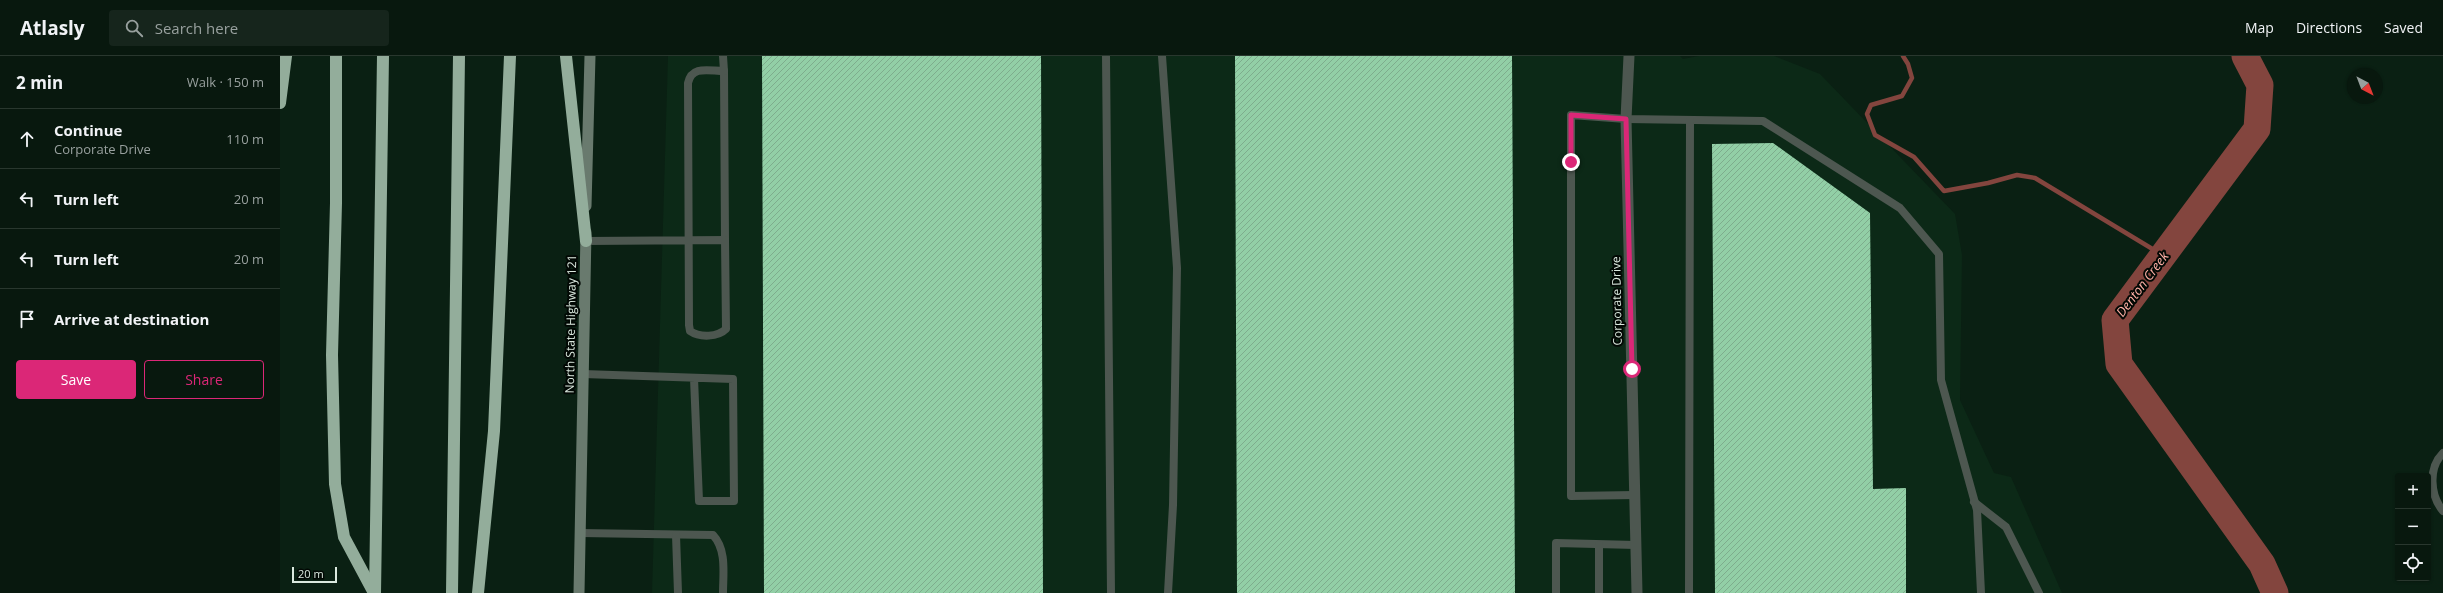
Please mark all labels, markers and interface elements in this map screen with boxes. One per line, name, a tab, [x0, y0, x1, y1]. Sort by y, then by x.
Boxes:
search box	[109, 10, 389, 46]
text: Atlasly	[20, 15, 85, 41]
icon: search	[123, 17, 145, 39]
text: Search here	[155, 18, 238, 38]
text: Map	[2245, 18, 2274, 37]
text: Directions	[2296, 18, 2362, 37]
text: Saved	[2384, 18, 2423, 37]
north arrow	[2347, 68, 2383, 104]
text: 2 min	[16, 71, 63, 94]
text: Walk · 150 m	[187, 73, 264, 91]
text: Continue	[54, 120, 122, 140]
icon: ahead	[16, 128, 38, 150]
text: 110 m	[226, 130, 264, 148]
text: Corporate Drive	[54, 140, 151, 158]
route end	[1562, 153, 1580, 171]
icon: left	[16, 188, 38, 210]
text: Turn left	[54, 189, 119, 209]
text: 20 m	[234, 190, 264, 208]
water label: Denton Creek	[2112, 247, 2173, 320]
icon: left	[16, 248, 38, 270]
text: Turn left	[54, 249, 119, 269]
text: 20 m	[234, 250, 264, 268]
street label: North State Highway 121	[561, 254, 580, 394]
street label: Corporate Drive	[1607, 256, 1626, 346]
icon: arrive	[16, 308, 38, 330]
text: Arrive at destination	[54, 309, 209, 329]
button: Save	[16, 360, 136, 399]
button: Share	[144, 360, 264, 399]
route start	[1623, 360, 1641, 378]
map controls	[2395, 473, 2431, 581]
button: +	[2395, 473, 2431, 509]
button: −	[2395, 509, 2431, 545]
button: locate	[2395, 545, 2431, 581]
scale bar	[292, 565, 337, 584]
text: 20 m	[298, 566, 324, 581]

